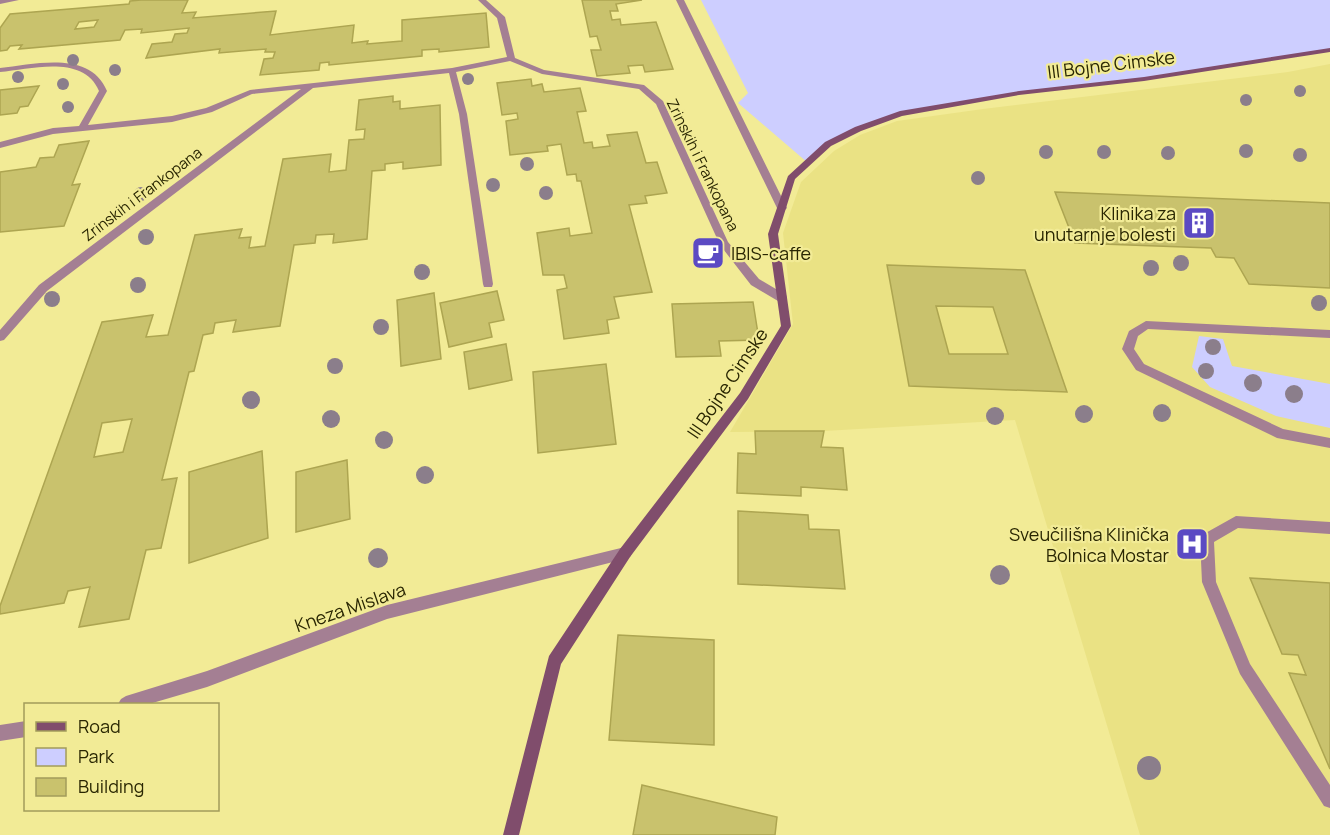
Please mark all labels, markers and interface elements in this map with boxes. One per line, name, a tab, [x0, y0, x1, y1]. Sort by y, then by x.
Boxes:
street label: III Bojne Cimske	[1046, 44, 1176, 84]
street label: Zrinskih i Frankopana	[662, 95, 744, 235]
street label: Zrinskih i Frankopana	[78, 142, 206, 246]
place label: Klinika za unutarnje bolesti	[1034, 201, 1176, 246]
building icon: Klinika za unutarnje bolesti	[1181, 205, 1217, 241]
cafe icon: IBIS-caffe	[690, 235, 726, 271]
place label: IBIS-caffe	[731, 241, 811, 265]
street label: III Bojne Cimske	[681, 323, 773, 443]
place label: Sveučilišna Klinička Bolnica Mostar	[1009, 522, 1170, 567]
hospital icon: Sveučilišna Klinička Bolnica Mostar	[1174, 526, 1210, 562]
street label: Kneza Mislava	[291, 577, 409, 637]
legend	[24, 703, 219, 811]
text: Road	[78, 714, 121, 738]
text: Park	[78, 744, 115, 768]
text: Building	[78, 774, 144, 798]

